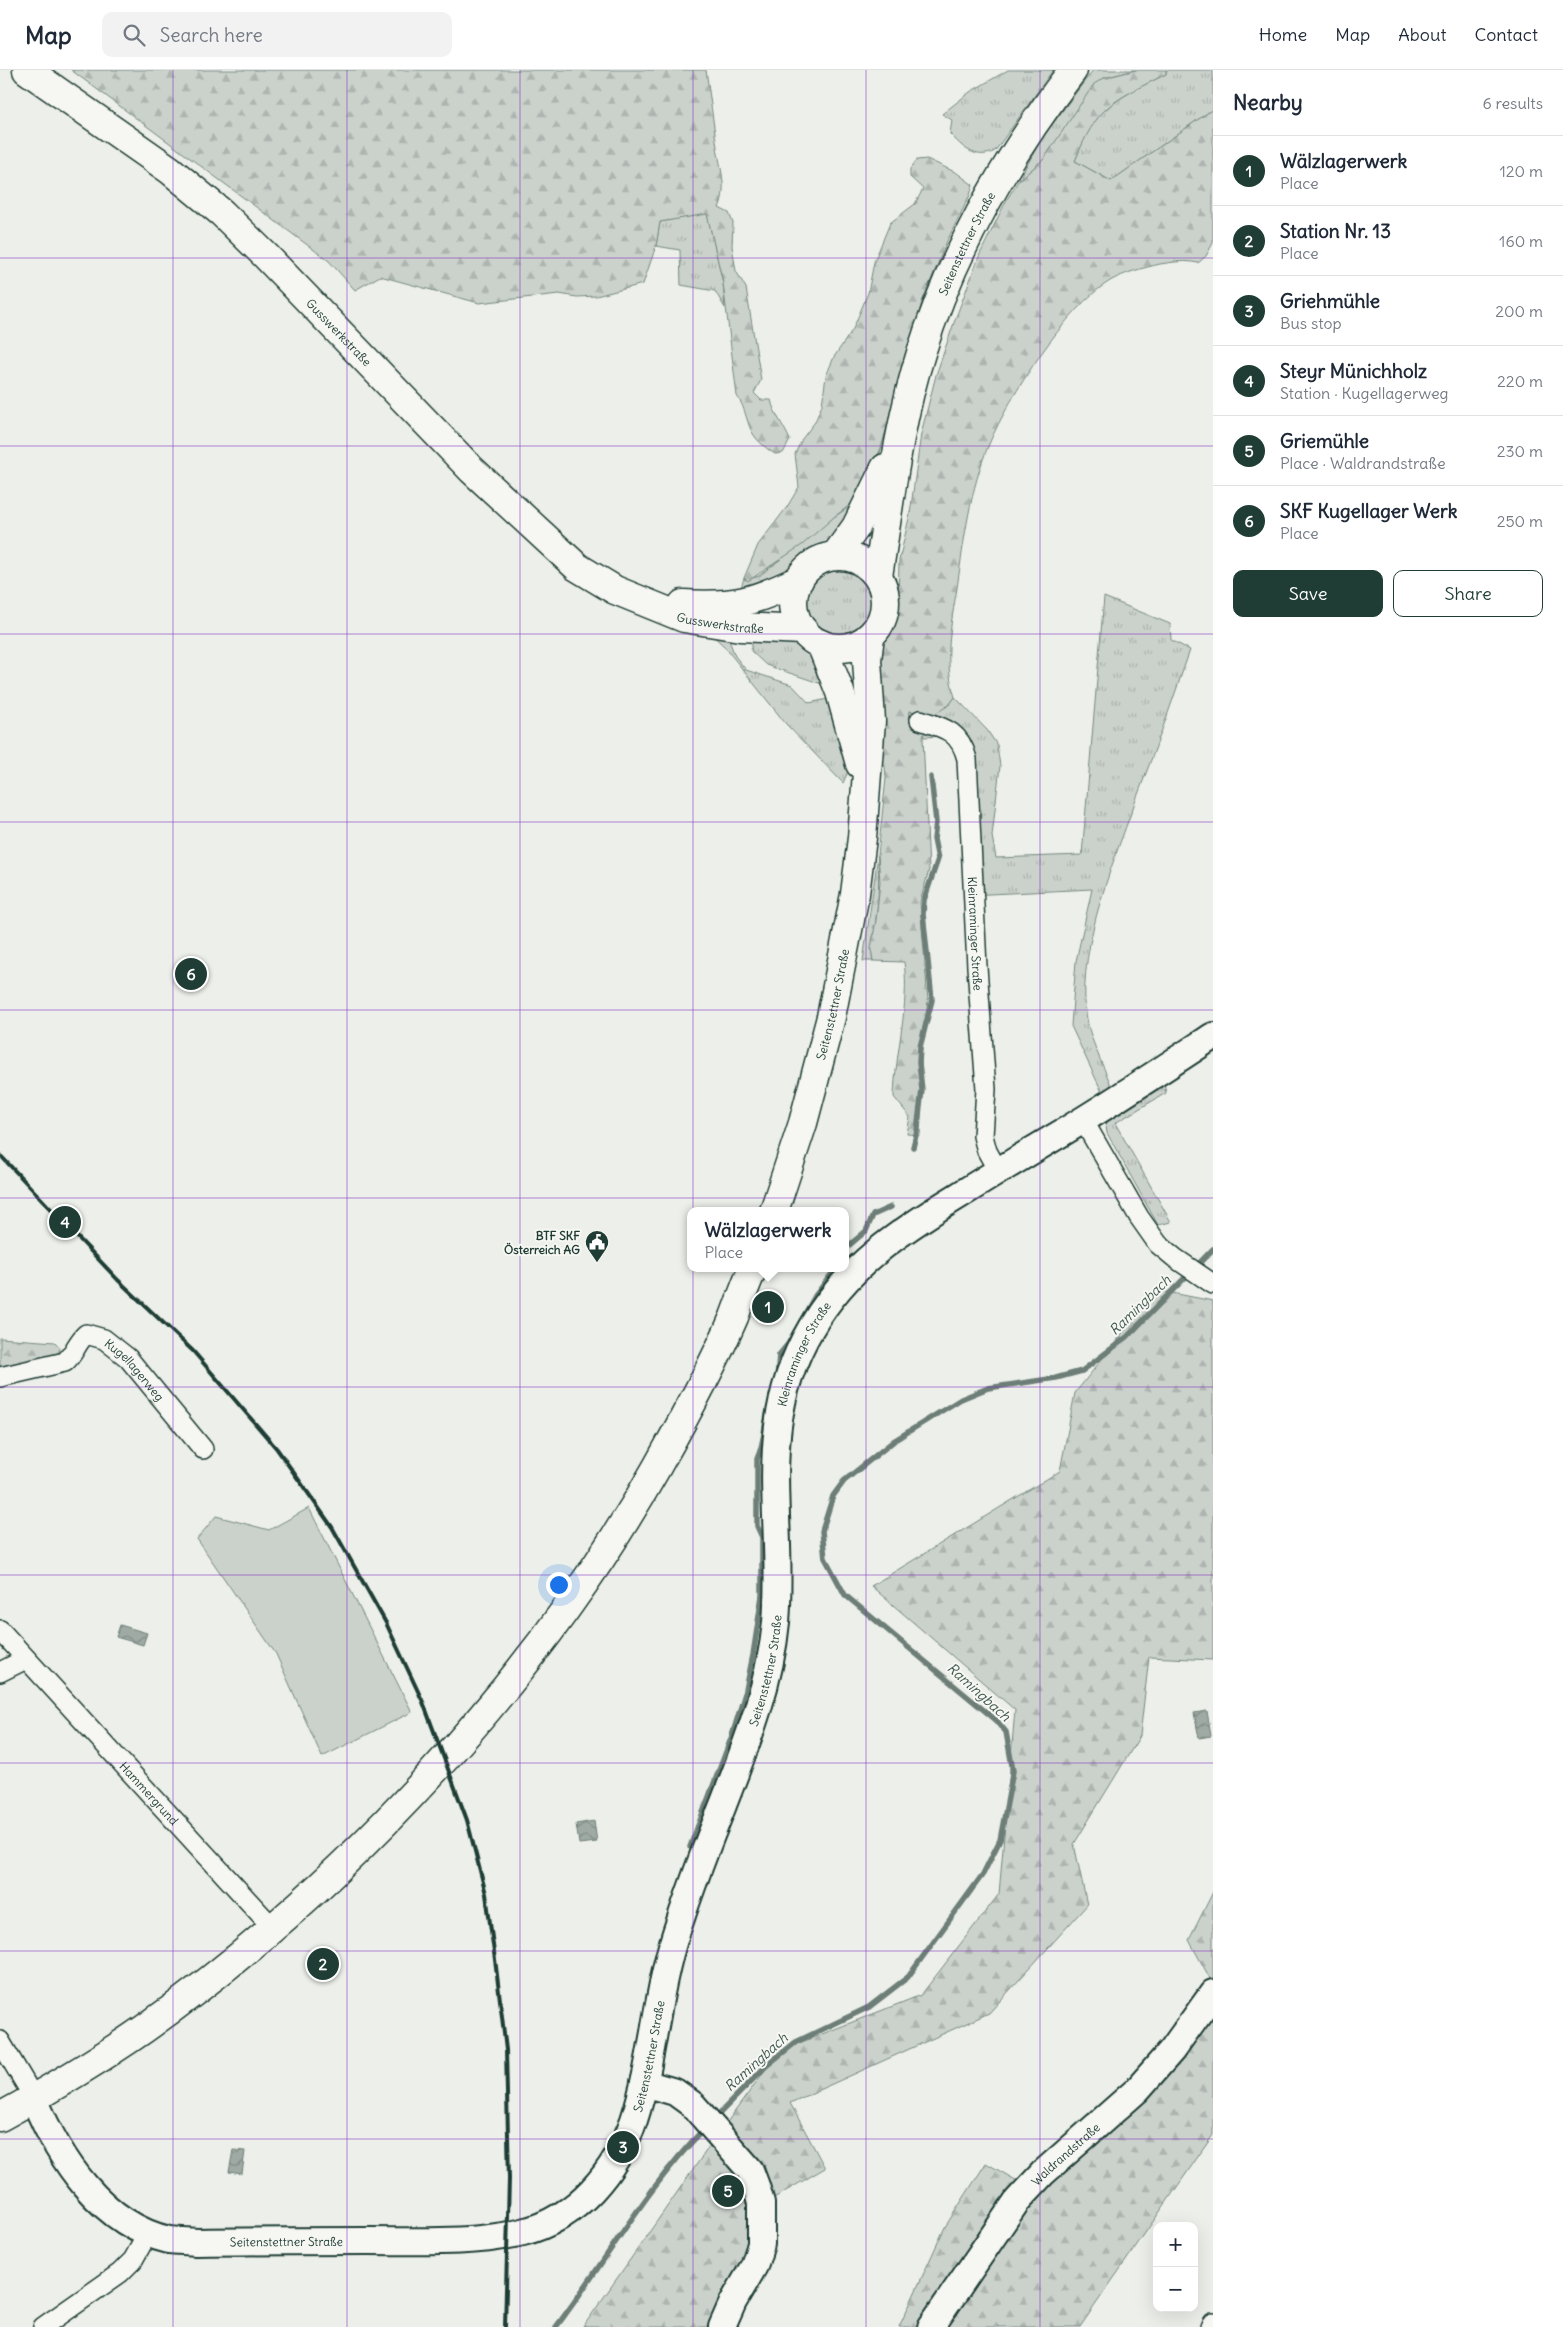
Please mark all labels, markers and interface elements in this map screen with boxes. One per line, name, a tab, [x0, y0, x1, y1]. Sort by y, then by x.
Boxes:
search box	[102, 12, 452, 57]
text: Map	[25, 20, 72, 50]
icon: search	[120, 21, 148, 49]
text: Search here	[160, 23, 263, 47]
text: Home	[1259, 23, 1307, 46]
text: Map	[1335, 23, 1370, 46]
text: About	[1398, 23, 1446, 46]
text: Contact	[1474, 23, 1538, 46]
text: Nearby	[1233, 89, 1303, 116]
text: 6 results	[1482, 93, 1543, 113]
text: Wälzlagerwerk	[1280, 149, 1407, 173]
text: 1	[1246, 161, 1252, 181]
text: 120 m	[1500, 161, 1543, 181]
text: Place	[1280, 173, 1319, 193]
street label: Seitenstettner Straße	[935, 189, 998, 298]
text: Station Nr. 13	[1280, 219, 1391, 243]
text: 2	[1245, 231, 1253, 251]
text: 160 m	[1499, 231, 1543, 251]
text: Place	[1280, 243, 1319, 263]
text: Griehmühle	[1280, 289, 1380, 313]
street label: Gusswerkstraße	[303, 295, 375, 369]
text: 3	[1244, 301, 1254, 321]
text: 200 m	[1495, 301, 1543, 321]
text: Bus stop	[1280, 313, 1342, 333]
text: Steyr Münichholz	[1280, 359, 1427, 383]
text: 4	[1244, 371, 1254, 391]
text: 220 m	[1497, 371, 1543, 391]
text: Station · Kugellagerweg	[1280, 383, 1449, 403]
text: Griemühle	[1280, 429, 1369, 453]
text: 5	[1244, 441, 1254, 461]
text: 230 m	[1497, 441, 1543, 461]
text: Place · Waldrandstraße	[1280, 453, 1446, 473]
text: SKF Kugellager Werk	[1280, 499, 1458, 523]
text: 6	[1244, 511, 1254, 531]
text: 250 m	[1497, 511, 1543, 531]
text: Place	[1280, 523, 1319, 543]
button: Save	[1233, 570, 1383, 617]
button: Share	[1393, 570, 1543, 617]
street label: Gusswerkstraße	[674, 608, 764, 636]
street label: Kleinraminger Straße	[965, 876, 986, 991]
street label: Seitenstettner Straße	[813, 947, 852, 1061]
pin: 6	[175, 955, 207, 993]
pin: 4	[49, 1203, 81, 1241]
popup	[687, 1207, 849, 1272]
text: Wälzlagerwerk	[704, 1218, 832, 1242]
place label: BTF SKF Österreich AG	[504, 1228, 580, 1257]
public building icon: BTF SKF Österreich AG	[584, 1229, 610, 1263]
text: Place	[704, 1242, 743, 1262]
water label: Ramingbach	[1105, 1270, 1175, 1339]
pin: 1	[752, 1288, 784, 1326]
street label: Kleinraminger Straße	[774, 1298, 834, 1408]
street label: Kugellagerweg	[102, 1335, 168, 1404]
your location	[546, 1572, 572, 1598]
street label: Seitenstettner Straße	[745, 1614, 784, 1728]
water label: Ramingbach	[944, 1659, 1015, 1726]
street label: Hammergrund	[117, 1758, 182, 1828]
pin: 2	[307, 1945, 339, 1983]
street label: Seitenstettner Straße	[629, 1999, 667, 2114]
water label: Ramingbach	[721, 2028, 792, 2095]
street label: Waldrandstraße	[1028, 2119, 1102, 2189]
pin: 3	[607, 2128, 639, 2166]
pin: 5	[712, 2172, 744, 2210]
map controls	[1153, 2222, 1198, 2312]
button: +	[1153, 2222, 1198, 2267]
street label: Seitenstettner Straße	[230, 2234, 343, 2249]
button: −	[1153, 2267, 1198, 2312]

